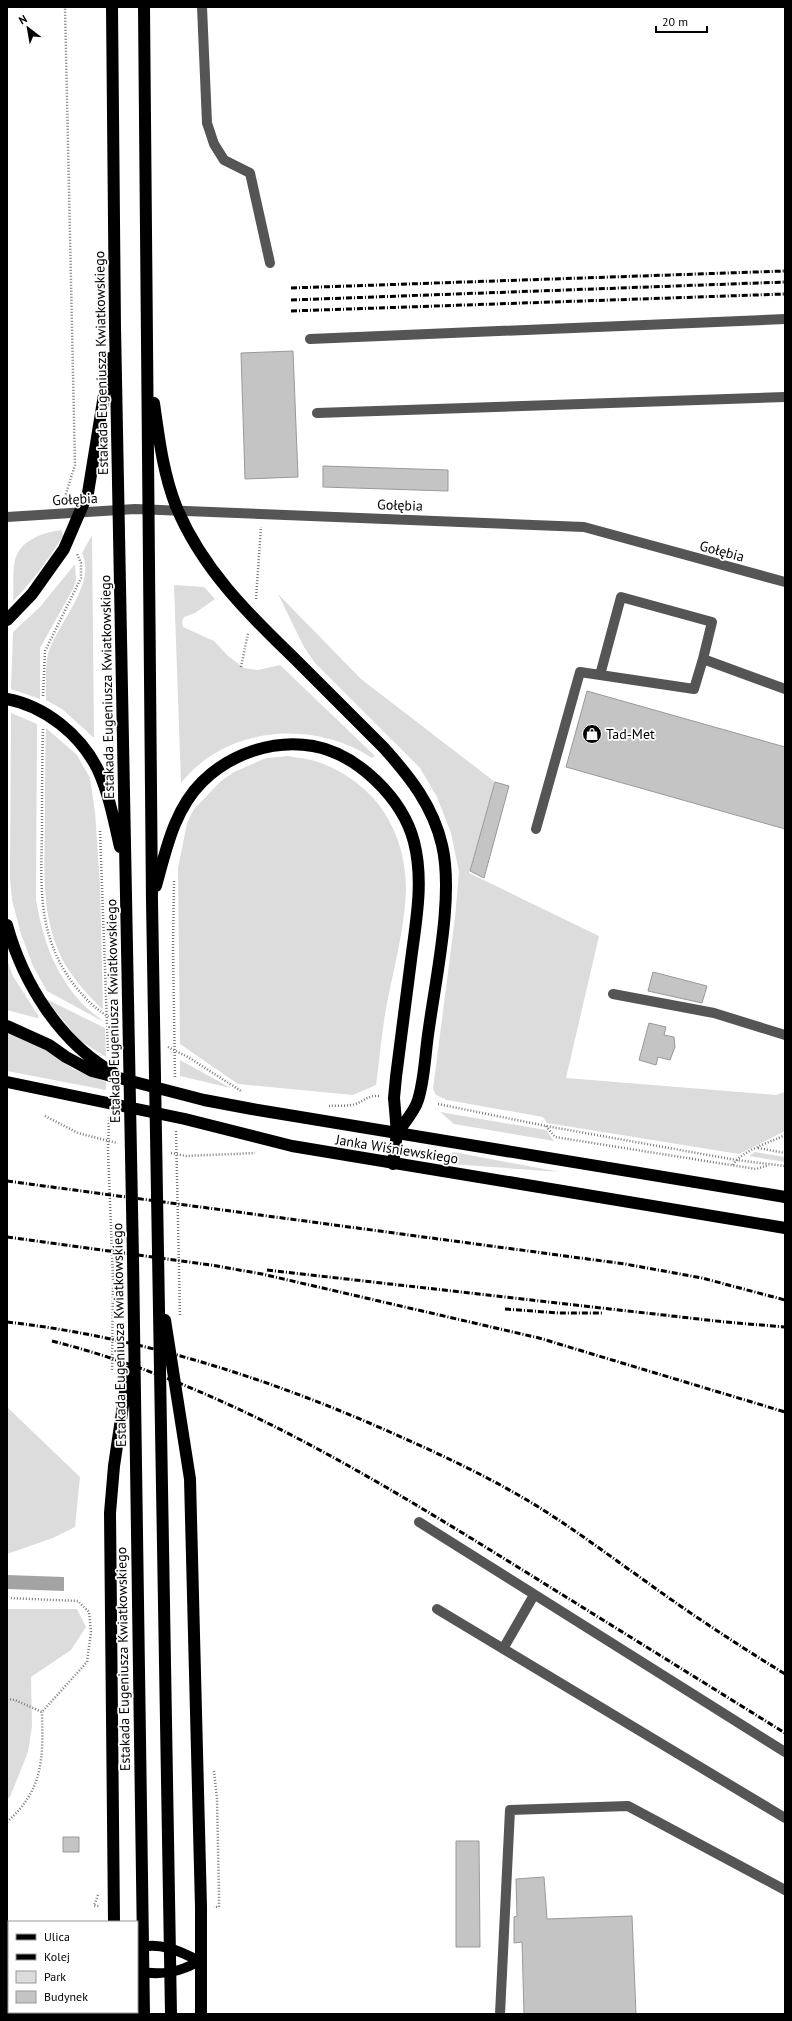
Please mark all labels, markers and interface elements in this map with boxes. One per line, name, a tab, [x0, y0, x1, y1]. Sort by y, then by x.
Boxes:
north arrow	[8, 8, 48, 48]
scale bar	[656, 8, 707, 34]
text: N	[16, 12, 30, 27]
text: 20 m	[662, 14, 688, 29]
street label: Estakada Eugeniusza Kwiatkowskiego	[90, 251, 112, 475]
street label: Gołębia	[52, 489, 98, 509]
street label: Gołębia	[377, 495, 423, 515]
street label: Gołębia	[698, 536, 746, 566]
street label: Estakada Eugeniusza Kwiatkowskiego	[96, 575, 118, 799]
shop icon: Tad-Met	[581, 723, 603, 745]
place label: Tad-Met	[606, 725, 655, 743]
street label: Estakada Eugeniusza Kwiatkowskiego	[102, 899, 124, 1123]
street label: Janka Wiśniewskiego	[333, 1130, 460, 1168]
street label: Estakada Eugeniusza Kwiatkowskiego	[108, 1223, 130, 1447]
street label: Estakada Eugeniusza Kwiatkowskiego	[112, 1547, 134, 1771]
legend	[8, 1921, 138, 2013]
text: Ulica	[44, 1929, 70, 1944]
text: Kolej	[44, 1949, 70, 1964]
text: Park	[44, 1969, 66, 1984]
text: Budynek	[44, 1989, 88, 2004]

